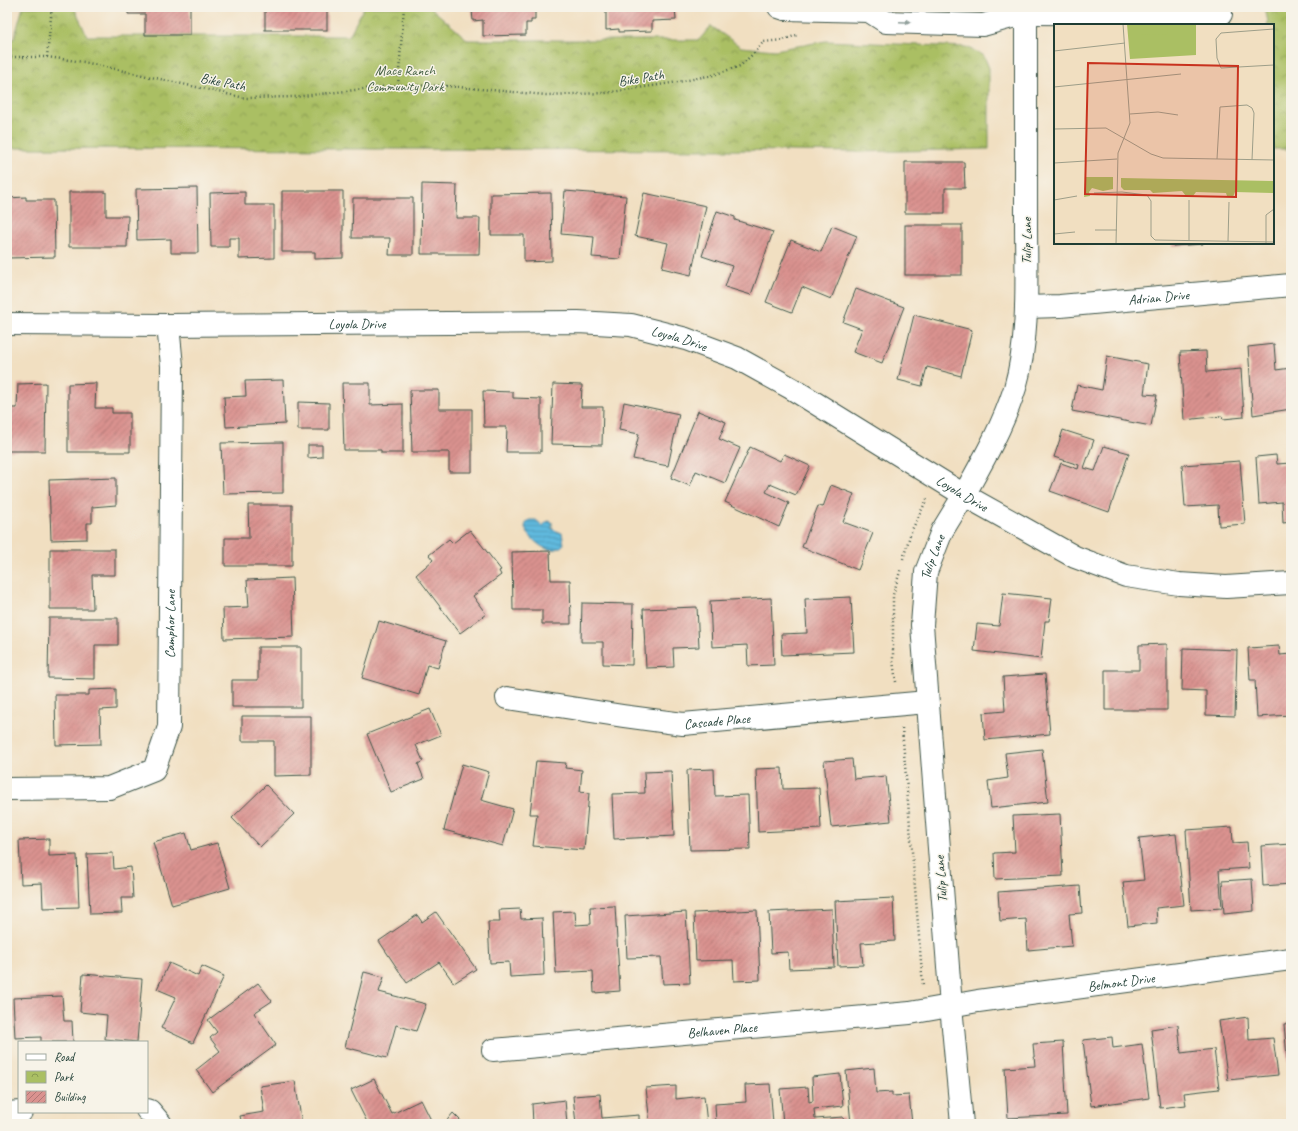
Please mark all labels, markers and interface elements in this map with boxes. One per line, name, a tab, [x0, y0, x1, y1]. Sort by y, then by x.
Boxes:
one-way arrow	[899, 19, 911, 26]
inset map	[1054, 24, 1274, 244]
park label: Mace Ranch Community Park	[366, 62, 445, 95]
street label: Bike Path	[617, 66, 666, 90]
street label: Bike Path	[199, 69, 248, 95]
street label: Tulip Lane	[1018, 216, 1035, 264]
street label: Adrian Drive	[1128, 286, 1191, 308]
street label: Loyola Drive	[328, 315, 387, 332]
street label: Loyola Drive	[650, 322, 711, 355]
street label: Loyola Drive	[933, 471, 992, 516]
street label: Tulip Lane	[917, 531, 949, 580]
street label: Camphor Lane	[161, 588, 179, 658]
street label: Cascade Place	[683, 709, 752, 732]
street label: Tulip Lane	[931, 854, 951, 903]
street label: Belmont Drive	[1087, 969, 1157, 995]
street label: Belhaven Place	[686, 1018, 759, 1041]
legend	[18, 1041, 148, 1113]
text: Road	[54, 1049, 76, 1065]
text: Park	[54, 1069, 75, 1085]
text: Building	[54, 1089, 86, 1105]

